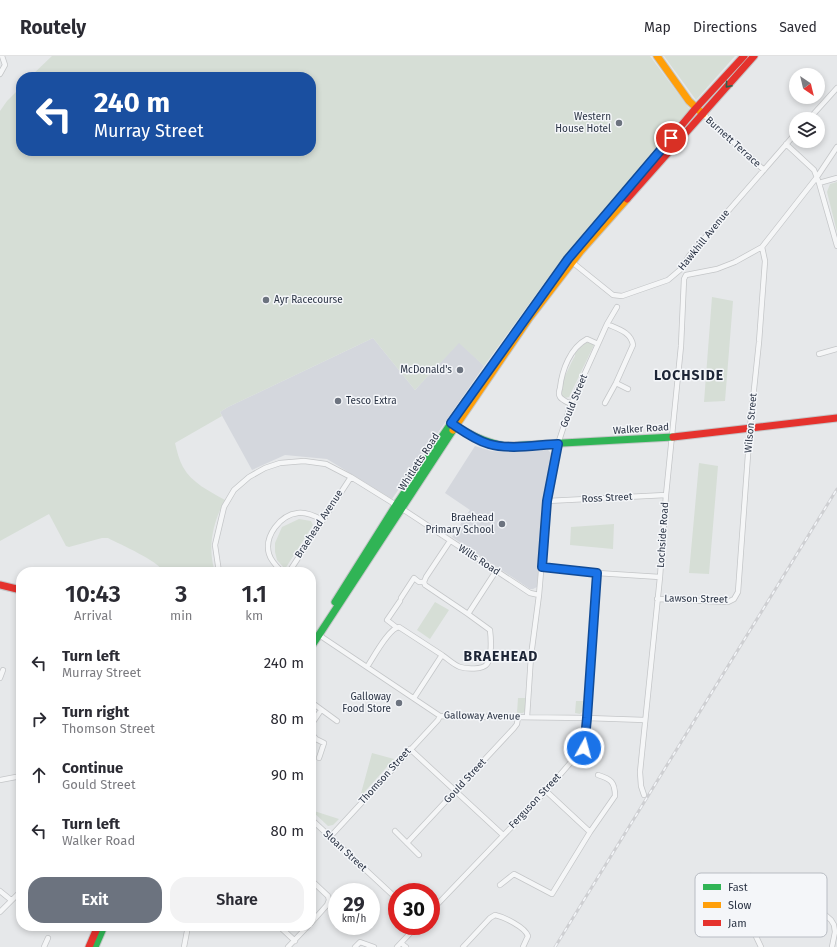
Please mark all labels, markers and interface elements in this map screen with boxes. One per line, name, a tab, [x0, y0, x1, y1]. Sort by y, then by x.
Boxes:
text: Routely	[20, 16, 86, 39]
text: Map	[644, 19, 671, 36]
text: Directions	[693, 19, 757, 36]
text: Saved	[779, 19, 817, 36]
north arrow	[789, 68, 825, 104]
map controls	[789, 68, 825, 148]
one-way arrow	[726, 81, 733, 88]
text: 240 m	[94, 86, 170, 119]
icon: left	[28, 88, 80, 140]
place label: Western House Hotel	[555, 111, 611, 135]
button: layers	[789, 112, 825, 148]
street label: Burnett Terrace	[703, 114, 763, 170]
marker: Western House Hotel	[614, 118, 624, 128]
text: Murray Street	[94, 120, 204, 142]
pin	[654, 121, 688, 155]
icon: arrive	[660, 127, 682, 149]
street label: Hawkhill Avenue	[676, 207, 732, 273]
place label: Ayr Racecourse	[274, 294, 343, 306]
marker: Ayr Racecourse	[261, 295, 271, 305]
place label: McDonald's	[400, 364, 452, 376]
marker: McDonald's	[455, 365, 465, 375]
district label: LOCHSIDE	[654, 367, 724, 384]
street label: Gould Street	[558, 372, 590, 429]
street label: Wilson Street	[742, 392, 760, 453]
place label: Tesco Extra	[346, 395, 397, 407]
marker: Tesco Extra	[333, 396, 343, 406]
street label: Walker Road	[613, 421, 670, 437]
street label: Whitletts Road	[396, 431, 442, 493]
street label: Braehead Avenue	[292, 488, 346, 560]
street label: Ross Street	[581, 491, 633, 505]
street label: Lochside Road	[655, 502, 671, 568]
place label: Braehead Primary School	[426, 512, 494, 536]
marker: Braehead Primary School	[497, 519, 507, 529]
street label: Wills Road	[456, 542, 502, 578]
text: 10:43	[65, 580, 121, 608]
text: 3	[175, 580, 187, 608]
text: 1.1	[242, 580, 267, 608]
street label: Lawson Street	[664, 592, 728, 606]
text: Arrival	[74, 608, 112, 623]
text: min	[170, 608, 192, 623]
text: km	[245, 608, 263, 623]
text: Turn left	[62, 647, 120, 665]
district label: BRAEHEAD	[464, 648, 538, 665]
icon: left	[28, 652, 50, 674]
text: 240 m	[264, 654, 304, 672]
text: Murray Street	[62, 665, 141, 680]
place label: Galloway Food Store	[342, 691, 391, 715]
marker: Galloway Food Store	[394, 698, 404, 708]
text: Turn right	[62, 703, 129, 721]
icon: right	[28, 708, 50, 730]
street label: Galloway Avenue	[444, 709, 520, 723]
text: 80 m	[271, 710, 304, 728]
text: Thomson Street	[62, 721, 155, 736]
position arrow	[563, 727, 605, 769]
street label: Thomson Street	[357, 745, 414, 807]
street label: Gould Street	[441, 756, 489, 806]
text: Continue	[62, 759, 123, 777]
icon: ahead	[28, 764, 50, 786]
text: 90 m	[271, 766, 304, 784]
street label: Ferguson Street	[506, 771, 564, 831]
text: Gould Street	[62, 777, 136, 792]
text: Turn left	[62, 815, 120, 833]
icon: left	[28, 820, 50, 842]
text: 80 m	[271, 822, 304, 840]
street label: Sloan Street	[321, 828, 370, 874]
text: Walker Road	[62, 833, 135, 848]
legend	[695, 873, 827, 937]
button: Exit	[28, 877, 162, 923]
button: Share	[170, 877, 304, 923]
text: Fast	[728, 881, 748, 894]
speed limit sign: 30	[388, 883, 440, 935]
text: 29	[343, 892, 365, 916]
text: Slow	[728, 899, 752, 912]
text: km/h	[342, 913, 366, 925]
text: Jam	[728, 917, 747, 930]

